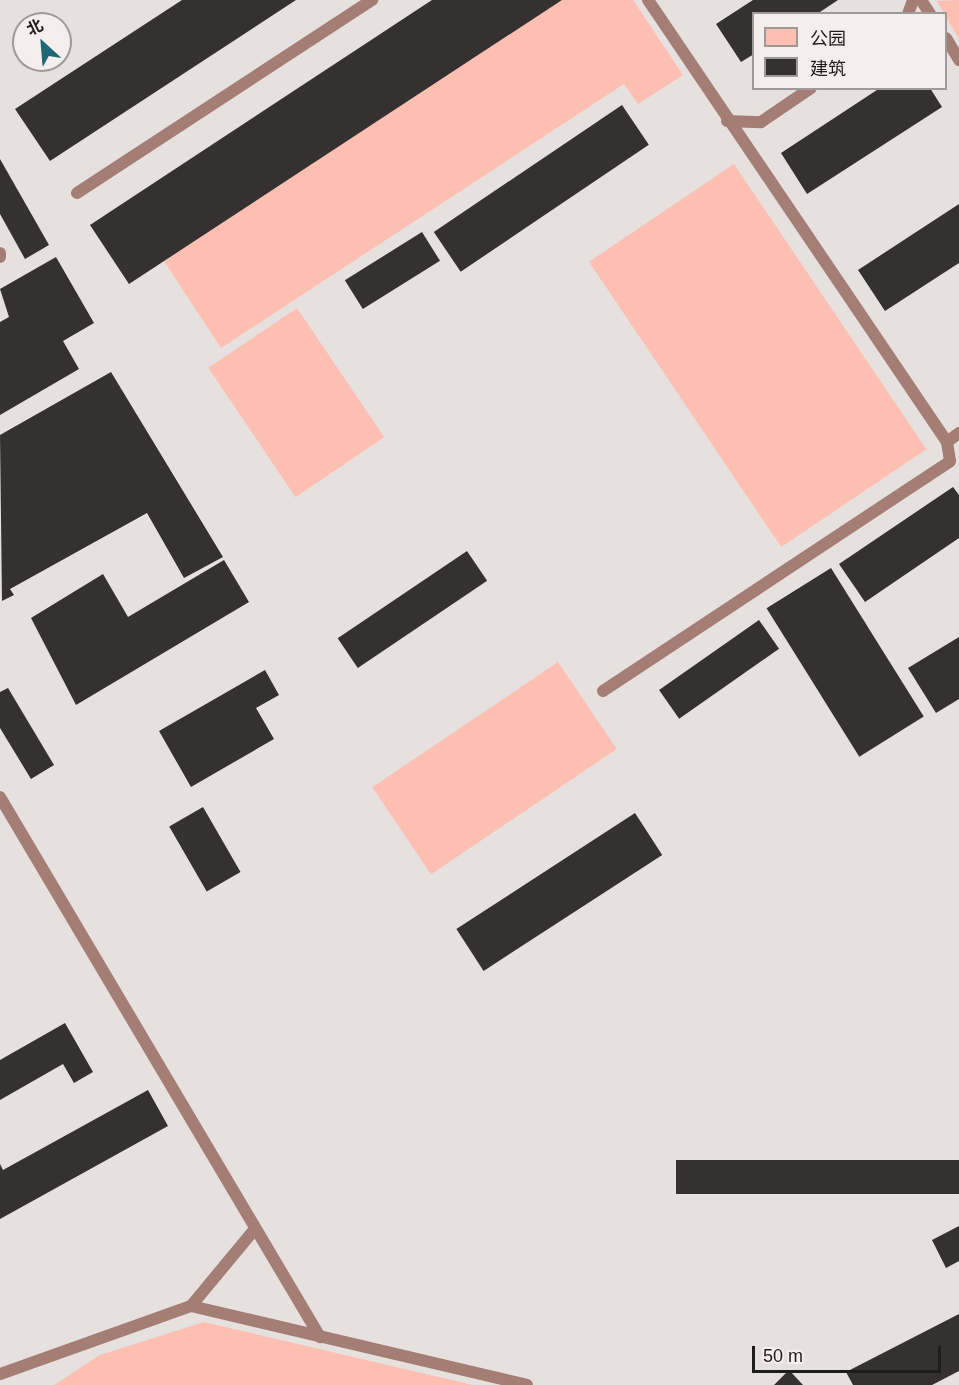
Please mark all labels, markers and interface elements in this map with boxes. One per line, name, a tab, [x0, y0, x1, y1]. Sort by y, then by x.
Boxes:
north arrow	[12, 12, 72, 72]
legend	[752, 12, 947, 90]
text: 北	[24, 16, 46, 38]
text: 公园	[810, 29, 846, 49]
text: 建筑	[810, 59, 846, 79]
scale bar	[755, 1334, 944, 1372]
text: 50 m	[763, 1346, 803, 1366]

